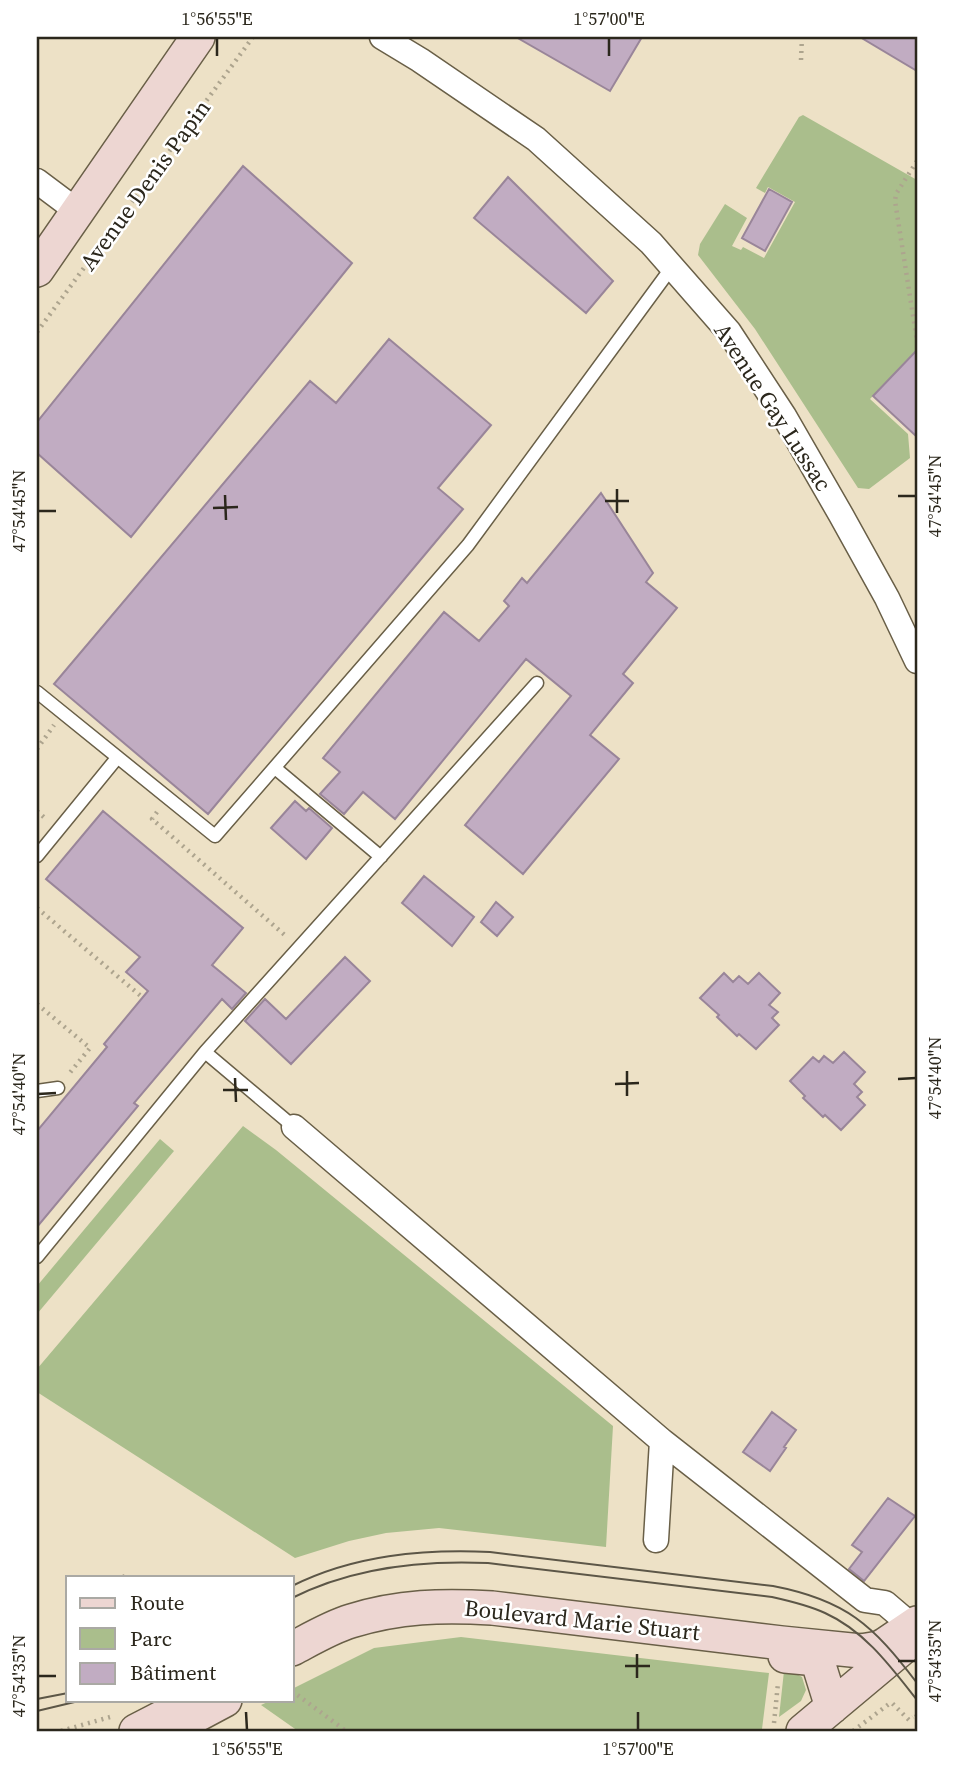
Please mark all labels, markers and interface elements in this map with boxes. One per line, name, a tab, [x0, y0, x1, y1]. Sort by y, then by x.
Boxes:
text: 1°56'55"E	[181, 6, 253, 31]
text: 1°57'00"E	[573, 6, 645, 31]
street label: Avenue Denis Papin	[72, 93, 218, 277]
street label: Avenue Gay Lussac	[707, 317, 839, 497]
text: 47°54'45"N	[922, 455, 947, 537]
text: 47°54'45"N	[6, 470, 31, 552]
text: 47°54'40"N	[922, 1037, 947, 1119]
text: 47°54'40"N	[6, 1053, 31, 1135]
legend	[66, 1576, 294, 1702]
text: Route	[130, 1588, 185, 1617]
street label: Boulevard Marie Stuart	[463, 1592, 702, 1648]
text: 47°54'35"N	[922, 1620, 947, 1702]
text: Parc	[130, 1624, 172, 1653]
text: 47°54'35"N	[6, 1635, 31, 1717]
text: Bâtiment	[130, 1658, 216, 1687]
text: 1°56'55"E	[211, 1736, 283, 1761]
text: 1°57'00"E	[602, 1736, 674, 1761]

